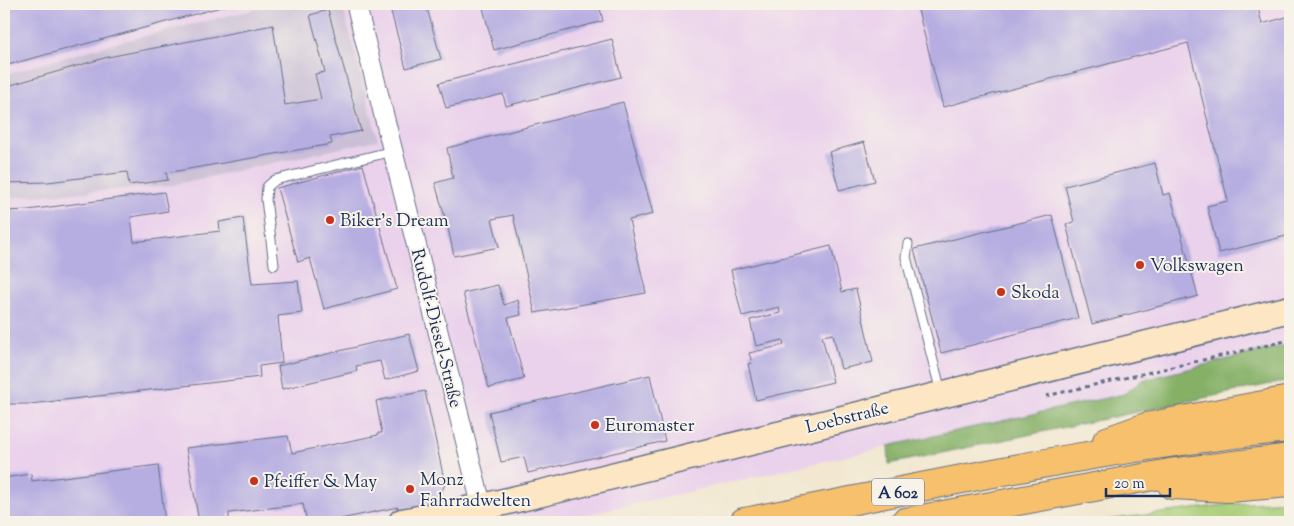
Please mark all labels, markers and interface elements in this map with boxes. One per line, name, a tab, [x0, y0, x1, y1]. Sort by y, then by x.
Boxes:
place label: Biker's Dream	[340, 209, 449, 235]
marker: Biker's Dream	[324, 214, 336, 226]
street label: Rudolf-Diesel-Straße	[403, 246, 467, 411]
place label: Volkswagen	[1150, 254, 1244, 280]
marker: Volkswagen	[1134, 259, 1146, 271]
place label: Skoda	[1011, 281, 1060, 307]
marker: Skoda	[995, 286, 1007, 298]
street label: Loebstraße	[803, 396, 892, 442]
place label: Euromaster	[605, 414, 695, 440]
marker: Euromaster	[589, 419, 601, 431]
scale bar	[1106, 466, 1170, 498]
place label: Monz Fahrradwelten	[420, 468, 532, 515]
place label: Pfeiffer & May	[264, 470, 377, 496]
text: 20 m	[1114, 474, 1145, 495]
marker: Pfeiffer & May	[248, 475, 260, 487]
road number: A 602	[872, 478, 924, 506]
marker: Monz Fahrradwelten	[404, 483, 416, 495]

